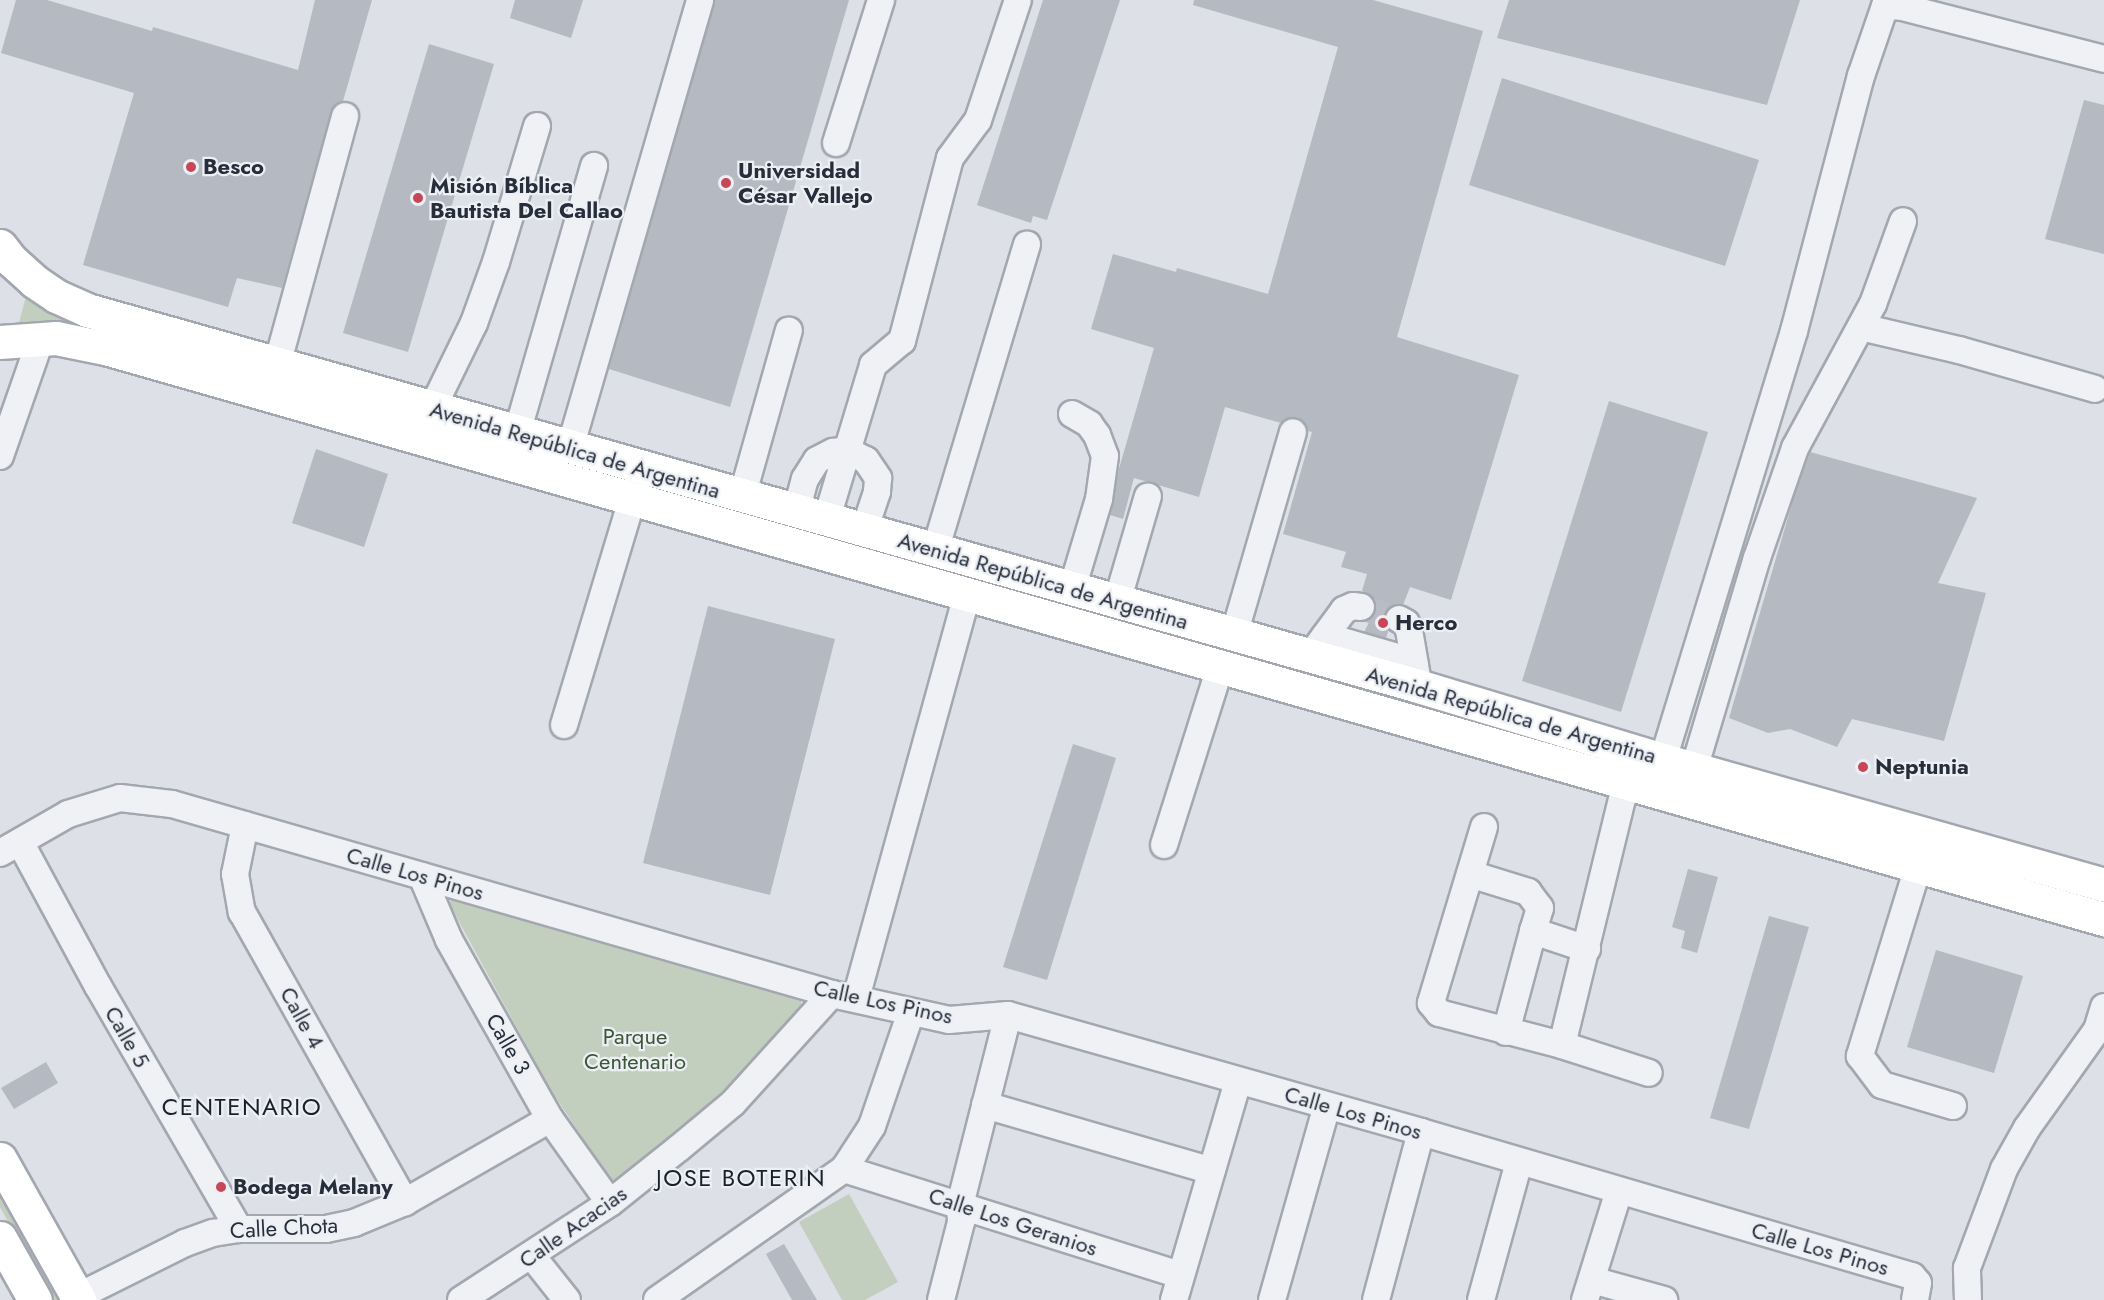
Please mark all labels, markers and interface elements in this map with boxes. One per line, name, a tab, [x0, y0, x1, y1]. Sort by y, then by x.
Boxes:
place label: Besco	[203, 154, 264, 180]
place label: Universidad César Vallejo	[738, 157, 873, 208]
marker: Besco	[184, 160, 198, 174]
place label: Misión Bíblica Bautista Del Callao	[430, 172, 623, 224]
marker: Universidad César Vallejo	[719, 176, 733, 190]
marker: Misión Bíblica Bautista Del Callao	[411, 191, 425, 205]
street label: Avenida República de Argentina	[427, 396, 723, 504]
street label: Avenida República de Argentina	[895, 527, 1191, 635]
place label: Herco	[1395, 610, 1457, 636]
marker: Herco	[1376, 616, 1390, 630]
street label: Avenida República de Argentina	[1363, 661, 1659, 769]
place label: Neptunia	[1875, 754, 1969, 780]
marker: Neptunia	[1856, 760, 1870, 774]
street label: Calle Los Pinos	[343, 842, 487, 906]
street label: Calle Los Pinos	[811, 974, 955, 1030]
street label: Calle 4	[274, 983, 330, 1053]
street label: Calle 5	[99, 1002, 155, 1072]
street label: Calle 3	[480, 1009, 536, 1079]
park label: Parque Centenario	[584, 1023, 686, 1074]
street label: Calle Los Pinos	[1281, 1081, 1425, 1145]
district label: CENTENARIO	[162, 1093, 322, 1121]
district label: JOSE BOTERIN	[656, 1164, 826, 1192]
place label: Bodega Melany	[233, 1174, 393, 1200]
marker: Bodega Melany	[214, 1180, 228, 1194]
street label: Calle Acacias	[514, 1180, 632, 1274]
street label: Calle Los Geranios	[925, 1182, 1101, 1262]
street label: Calle Chota	[229, 1212, 339, 1244]
street label: Calle Los Pinos	[1748, 1217, 1892, 1281]

